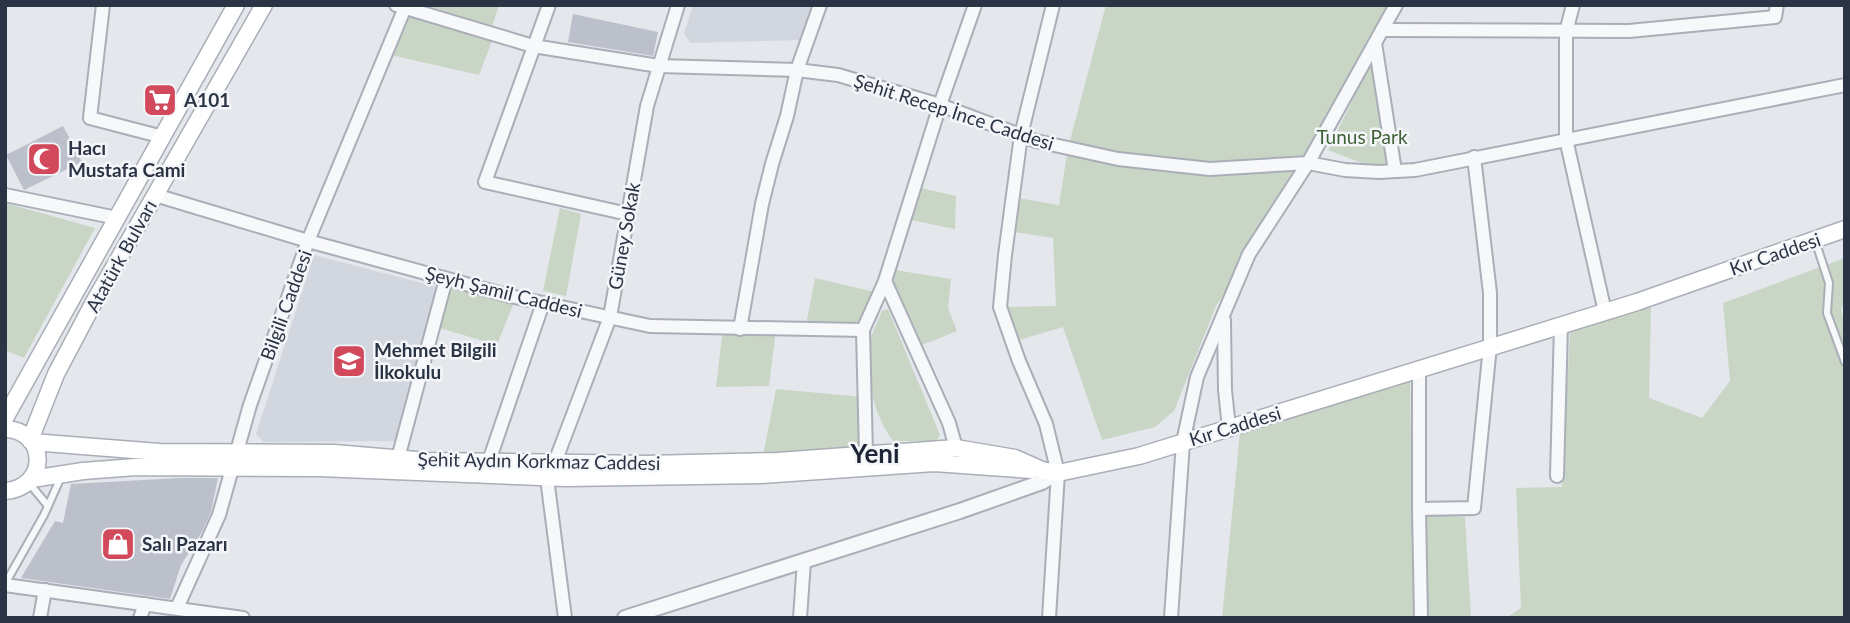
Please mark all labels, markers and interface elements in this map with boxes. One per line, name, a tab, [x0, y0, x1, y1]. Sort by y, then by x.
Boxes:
street label: Şehit Recep İnce Caddesi	[851, 68, 1057, 155]
supermarket icon: A101	[141, 81, 179, 119]
place label: A101	[183, 88, 230, 111]
park label: Tunus Park	[1316, 125, 1408, 148]
place label: Hacı Mustafa Cami	[68, 136, 185, 181]
mosque icon: Hacı Mustafa Cami	[25, 140, 63, 178]
street label: Güney Sokak	[603, 180, 644, 291]
street label: Atatürk Bulvarı	[80, 196, 161, 316]
street label: Kır Caddesi	[1726, 227, 1823, 280]
street label: Bilgili Caddesi	[255, 247, 316, 363]
street label: Şeyh Şamil Caddesi	[423, 261, 585, 322]
place label: Mehmet Bilgili İlkokulu	[374, 338, 496, 383]
school or university icon: Mehmet Bilgili İlkokulu	[330, 342, 368, 380]
street label: Kır Caddesi	[1186, 401, 1284, 450]
district label: Yeni	[849, 437, 900, 469]
street label: Şehit Aydın Korkmaz Caddesi	[417, 447, 661, 474]
shop icon: Salı Pazarı	[99, 525, 137, 563]
place label: Salı Pazarı	[142, 532, 228, 555]

